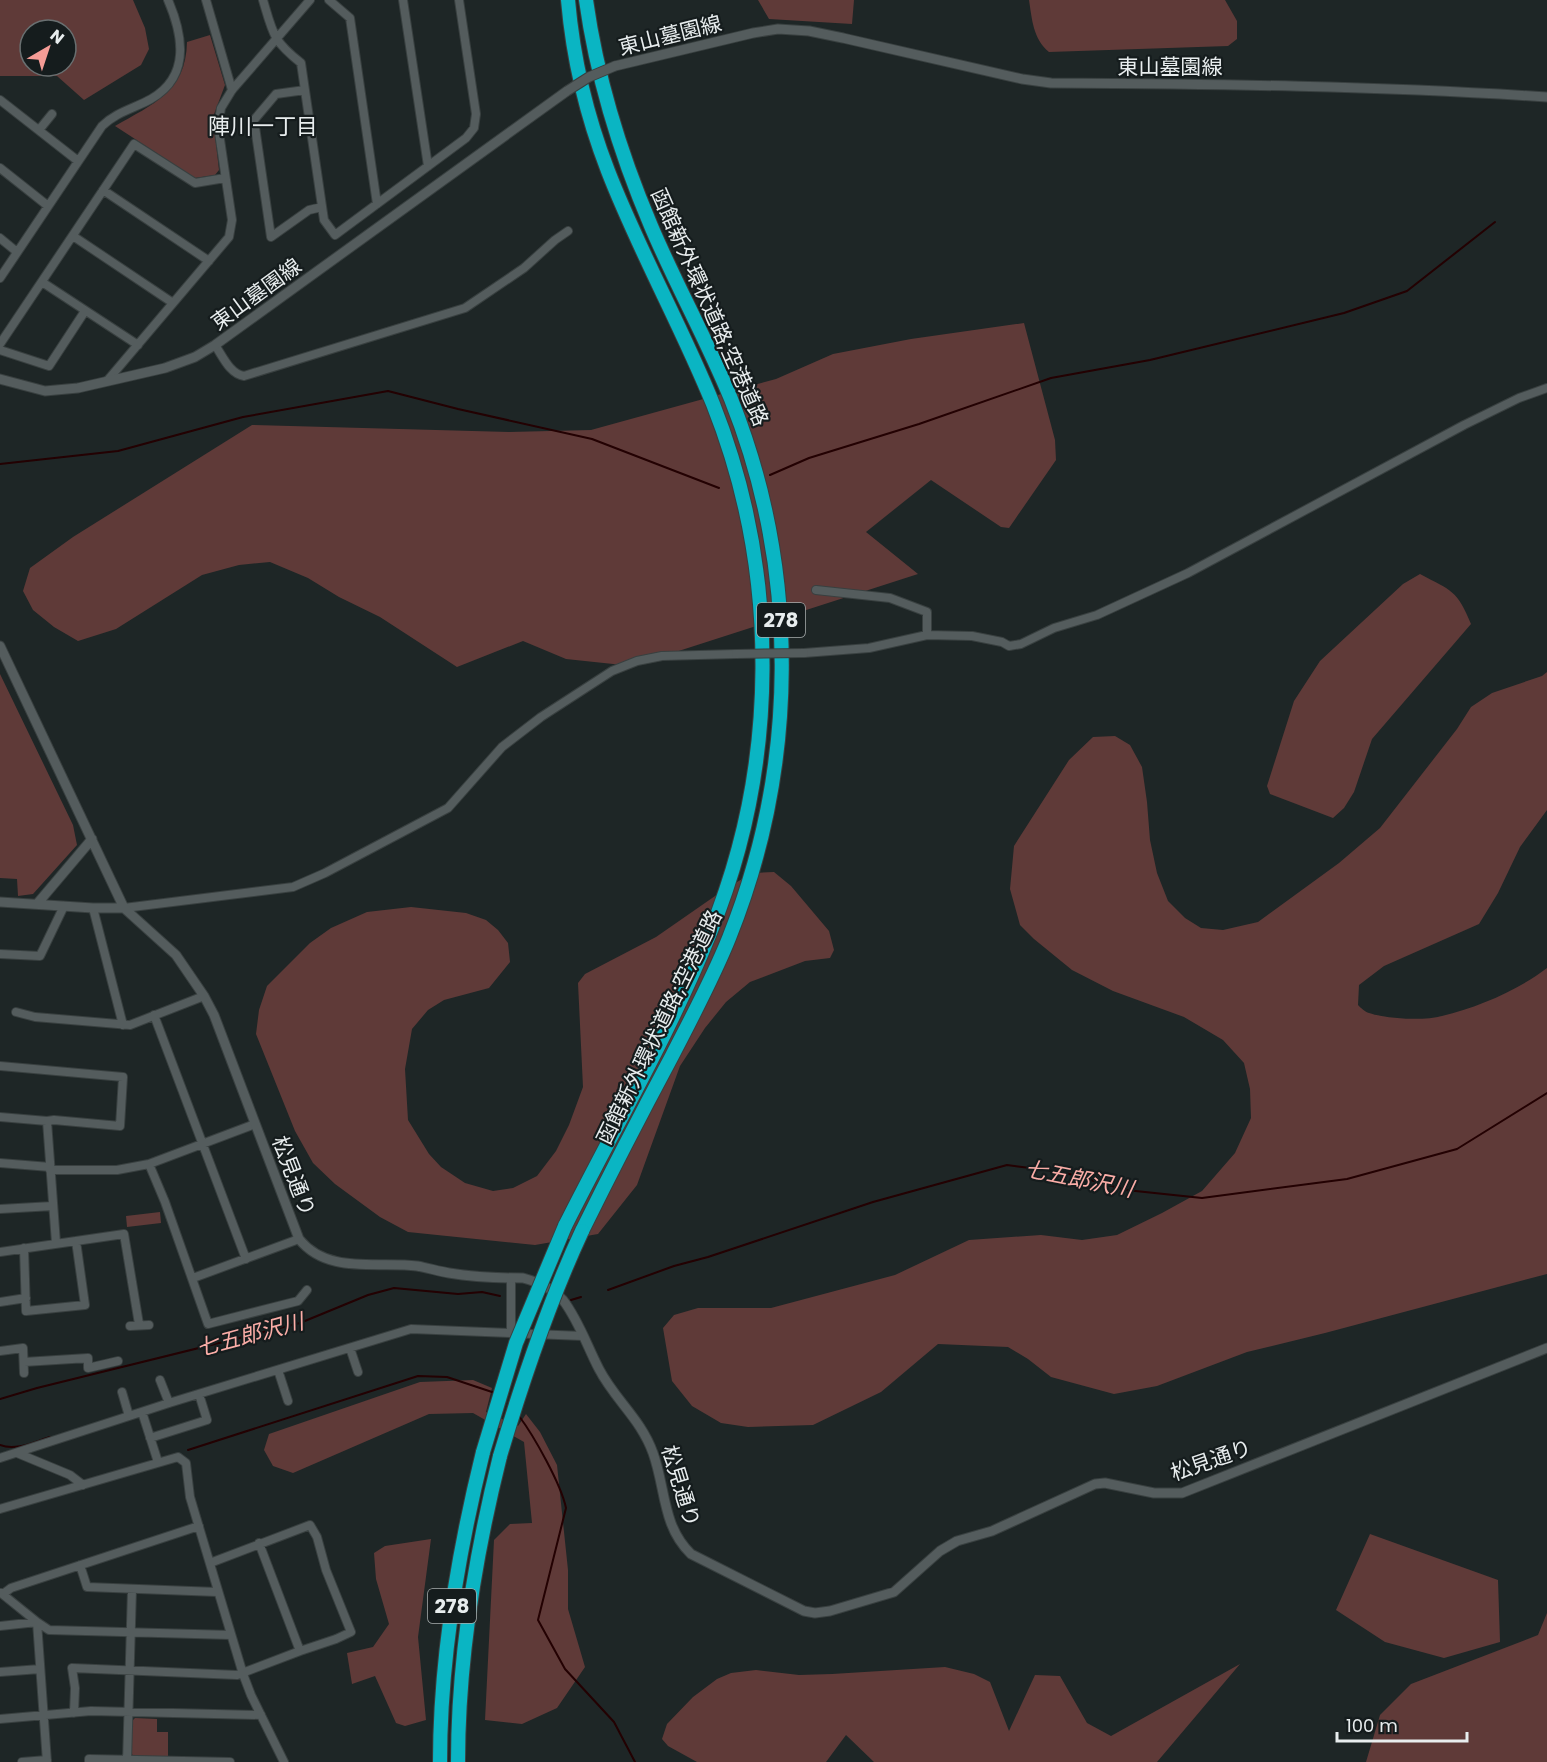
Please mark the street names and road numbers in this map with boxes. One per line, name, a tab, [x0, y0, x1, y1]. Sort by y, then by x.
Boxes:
street label: 東山墓園線	[616, 8, 724, 62]
street label: 東山墓園線	[1118, 52, 1223, 81]
street label: 函館新外環状道路;空港道路	[644, 183, 776, 431]
street label: 東山墓園線	[205, 251, 307, 337]
road number: 278	[757, 603, 805, 637]
street label: 函館新外環状道路;空港道路	[590, 905, 728, 1149]
street label: 松見通り	[265, 1132, 323, 1220]
street label: 松見通り	[1167, 1433, 1255, 1487]
street label: 松見通り	[655, 1442, 707, 1530]
road number: 278	[428, 1589, 476, 1623]

